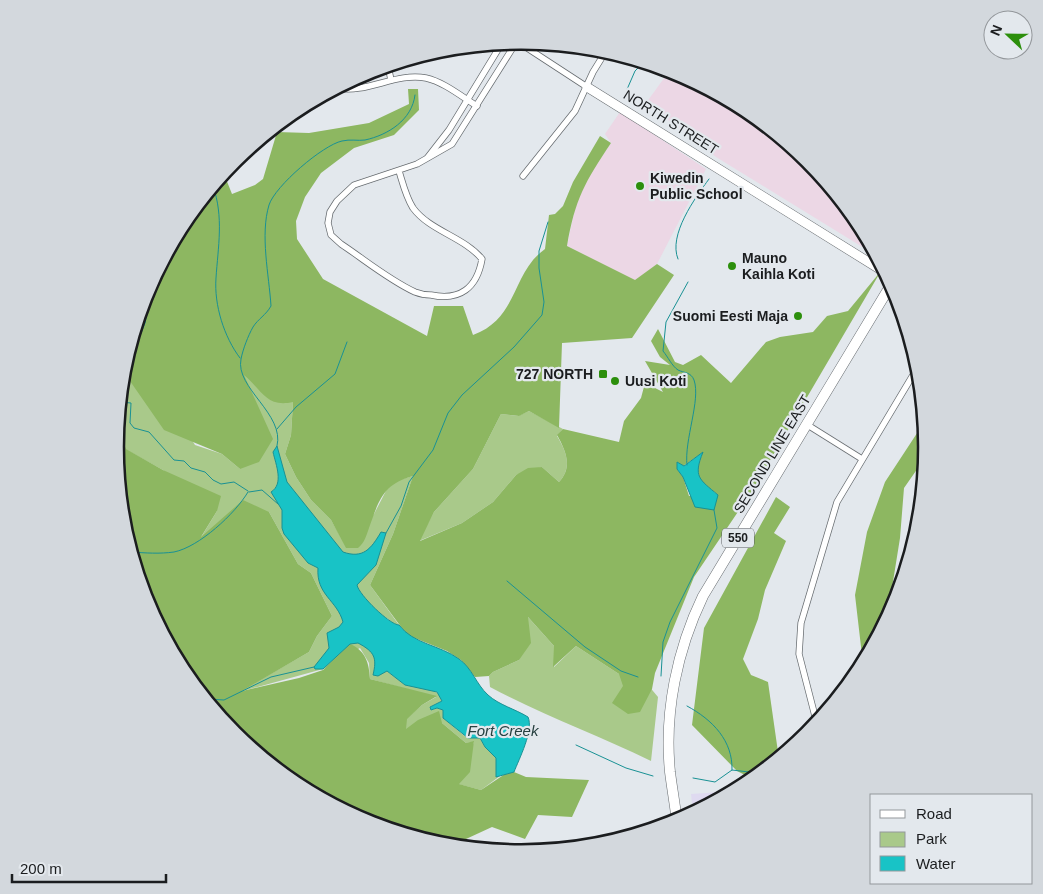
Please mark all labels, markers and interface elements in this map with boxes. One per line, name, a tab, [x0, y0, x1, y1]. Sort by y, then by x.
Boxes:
north arrow	[983, 10, 1033, 60]
text: N	[987, 22, 1005, 38]
street label: NORTH STREET	[621, 86, 722, 158]
place label: Kiwedin Public School	[650, 170, 743, 202]
marker: Kiwedin Public School	[634, 180, 646, 192]
place label: Mauno Kaihla Koti	[742, 250, 815, 282]
marker: Mauno Kaihla Koti	[726, 260, 738, 272]
place label: Suomi Eesti Maja	[673, 308, 788, 324]
marker: Suomi Eesti Maja	[792, 310, 804, 322]
place label: 727 NORTH	[516, 366, 593, 382]
marker: 727 NORTH	[597, 368, 609, 380]
place label: Uusi Koti	[625, 373, 686, 389]
marker: Uusi Koti	[609, 375, 621, 387]
street label: SECOND LINE EAST	[730, 391, 814, 516]
road number: 550	[722, 528, 754, 548]
water label: Fort Creek	[468, 722, 540, 739]
legend	[870, 794, 1033, 884]
text: Road	[916, 805, 952, 822]
text: Park	[916, 830, 947, 847]
scale bar	[12, 852, 166, 884]
text: Water	[916, 855, 955, 872]
text: 200 m	[20, 860, 62, 877]

